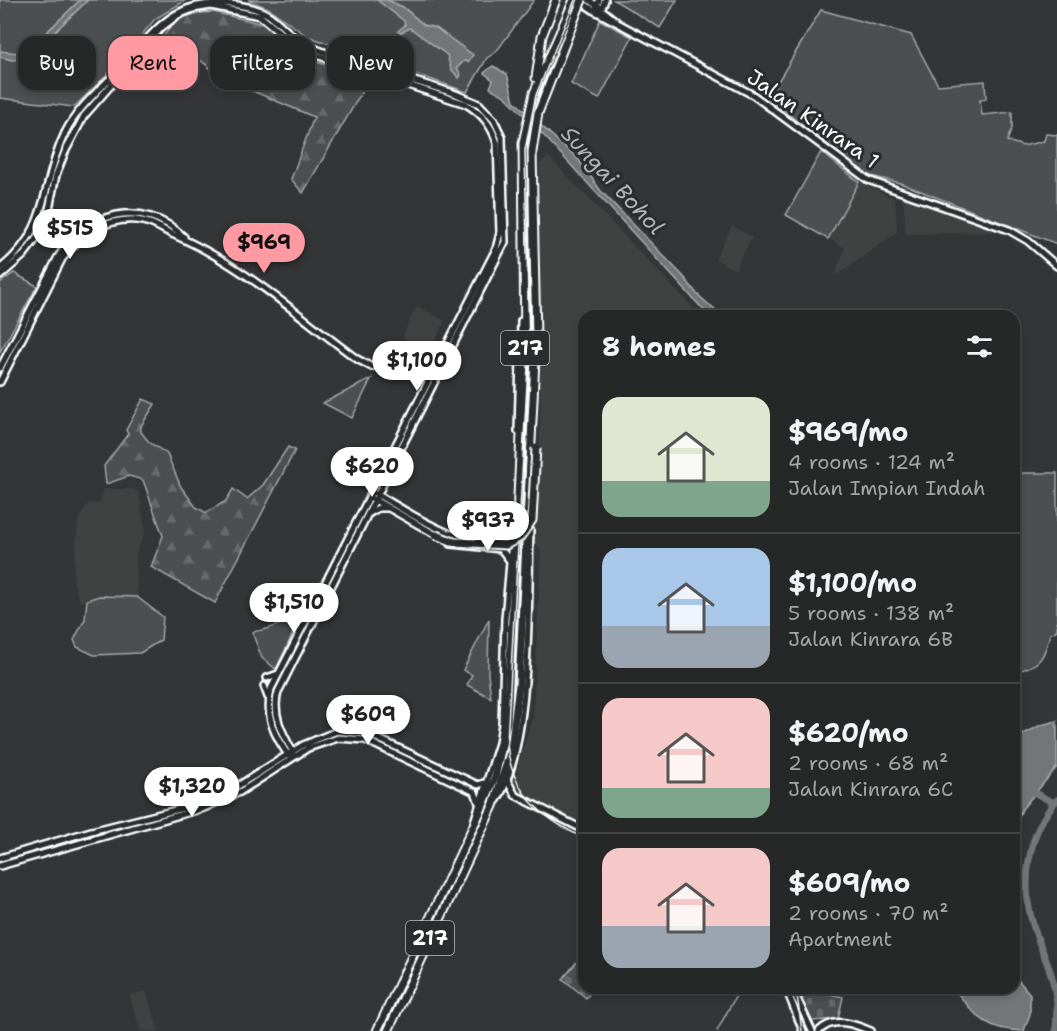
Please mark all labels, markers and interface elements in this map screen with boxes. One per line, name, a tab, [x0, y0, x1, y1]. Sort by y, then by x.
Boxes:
chip: Buy	[18, 36, 96, 90]
chip: Rent	[108, 36, 198, 90]
chip: Filters	[210, 36, 315, 90]
chip: New	[327, 36, 414, 90]
street label: Jalan Kinrara 1	[741, 63, 885, 175]
water label: Sungai Bohol	[555, 120, 671, 241]
pin: $515	[34, 209, 106, 260]
text: $515	[46, 215, 94, 241]
pin: $969	[228, 223, 300, 274]
text: $969	[237, 229, 291, 255]
text: 8 homes	[602, 329, 716, 364]
icon: filters	[963, 330, 996, 363]
road number: 217	[501, 331, 549, 365]
pin: $1,100	[368, 341, 466, 392]
text: $1,100	[386, 347, 448, 373]
text: $969/mo	[788, 414, 909, 449]
icon: home	[650, 421, 722, 493]
pin: $620	[336, 447, 408, 498]
text: 4 rooms · 124 m²	[788, 449, 955, 475]
text: $620	[345, 453, 399, 479]
text: Jalan Impian Indah	[788, 475, 986, 501]
pin: $937	[452, 501, 524, 552]
text: $937	[461, 507, 515, 533]
text: $1,100/mo	[788, 565, 917, 600]
icon: home	[650, 572, 722, 644]
pin: $1,510	[245, 583, 343, 634]
text: $1,510	[264, 589, 324, 615]
text: 5 rooms · 138 m²	[788, 600, 954, 626]
text: Jalan Kinrara 6B	[788, 626, 953, 652]
pin: $609	[332, 695, 404, 746]
text: $609	[340, 701, 396, 727]
text: $620/mo	[788, 715, 909, 750]
icon: home	[650, 722, 722, 794]
text: 2 rooms · 68 m²	[788, 750, 948, 776]
pin: $1,320	[143, 767, 241, 818]
text: $1,320	[158, 773, 226, 799]
text: Jalan Kinrara 6C	[788, 776, 953, 802]
text: $609/mo	[788, 865, 910, 900]
icon: home	[650, 872, 722, 944]
text: 2 rooms · 70 m²	[788, 900, 949, 926]
road number: 217	[406, 921, 454, 955]
text: Apartment	[788, 926, 892, 952]

